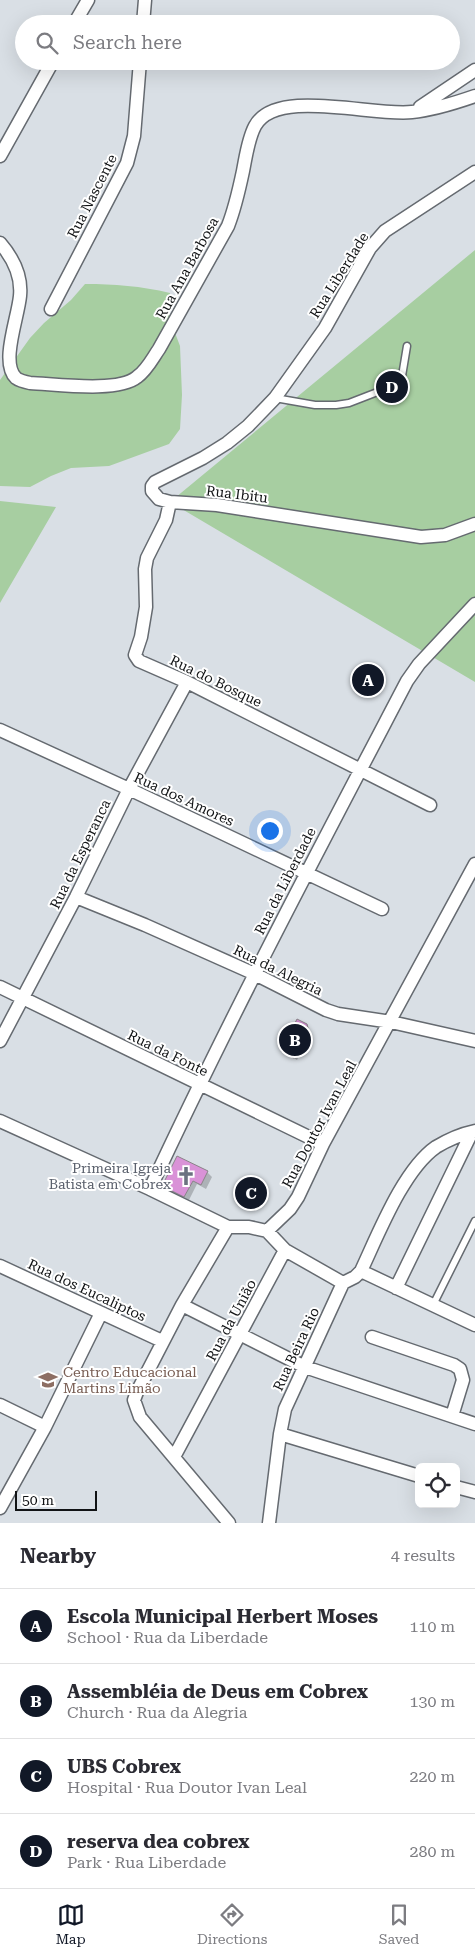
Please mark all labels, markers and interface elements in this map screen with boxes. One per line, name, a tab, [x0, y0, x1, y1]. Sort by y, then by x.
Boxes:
search box	[15, 15, 460, 70]
icon: search	[33, 29, 61, 57]
text: Search here	[73, 31, 182, 54]
street label: Rua Nascente	[64, 151, 120, 241]
street label: Rua Ana Barbosa	[152, 214, 222, 322]
street label: Rua Liberdade	[306, 229, 372, 321]
pin: D	[376, 368, 408, 406]
street label: Rua Ibitu	[205, 482, 269, 506]
street label: Rua do Bosque	[167, 652, 265, 710]
pin: A	[352, 661, 384, 699]
street label: Rua dos Amores	[132, 769, 237, 829]
street label: Rua da Esperanca	[47, 796, 114, 911]
your location	[257, 818, 283, 844]
street label: Rua da Liberdade	[251, 825, 319, 937]
street label: Rua da Alegria	[231, 942, 326, 999]
pin: B	[279, 1021, 311, 1059]
street label: Rua da Fonte	[125, 1027, 211, 1080]
street label: Rua Doutor Ivan Leal	[279, 1057, 360, 1190]
place label: Primeira Igreja Batista em Cobrex	[49, 1160, 171, 1192]
church icon: Primeira Igreja Batista em Cobrex	[175, 1165, 197, 1187]
pin: C	[235, 1174, 267, 1212]
street label: Rua dos Eucaliptos	[25, 1256, 149, 1325]
street label: Rua da União	[203, 1277, 259, 1363]
street label: Rua Beira Rio	[270, 1305, 322, 1393]
place label: Centro Educacional Martins Limão	[63, 1364, 197, 1396]
school or university icon: Centro Educacional Martins Limão	[37, 1369, 59, 1391]
map controls	[415, 1463, 460, 1508]
button: locate	[415, 1463, 460, 1508]
scale bar	[15, 1488, 98, 1511]
text: 50 m	[22, 1492, 54, 1508]
text: Nearby	[20, 1544, 96, 1568]
text: 4 results	[391, 1546, 455, 1565]
text: Escola Municipal Herbert Moses	[67, 1605, 378, 1628]
text: A	[30, 1617, 42, 1636]
text: 110 m	[409, 1617, 455, 1636]
text: School · Rua da Liberdade	[67, 1628, 268, 1647]
text: Assembléia de Deus em Cobrex	[67, 1680, 368, 1703]
text: B	[30, 1692, 42, 1711]
text: 130 m	[409, 1692, 455, 1711]
text: Church · Rua da Alegria	[67, 1703, 247, 1722]
text: UBS Cobrex	[67, 1755, 181, 1778]
text: C	[30, 1767, 42, 1786]
text: 220 m	[409, 1767, 455, 1786]
text: Hospital · Rua Doutor Ivan Leal	[67, 1778, 307, 1797]
text: reserva dea cobrex	[67, 1830, 249, 1853]
text: D	[30, 1842, 42, 1861]
text: 280 m	[409, 1842, 455, 1861]
text: Park · Rua Liberdade	[67, 1853, 226, 1872]
tab: Map	[56, 1901, 86, 1947]
tab: Directions	[197, 1901, 267, 1947]
tab: Saved	[379, 1901, 419, 1947]

